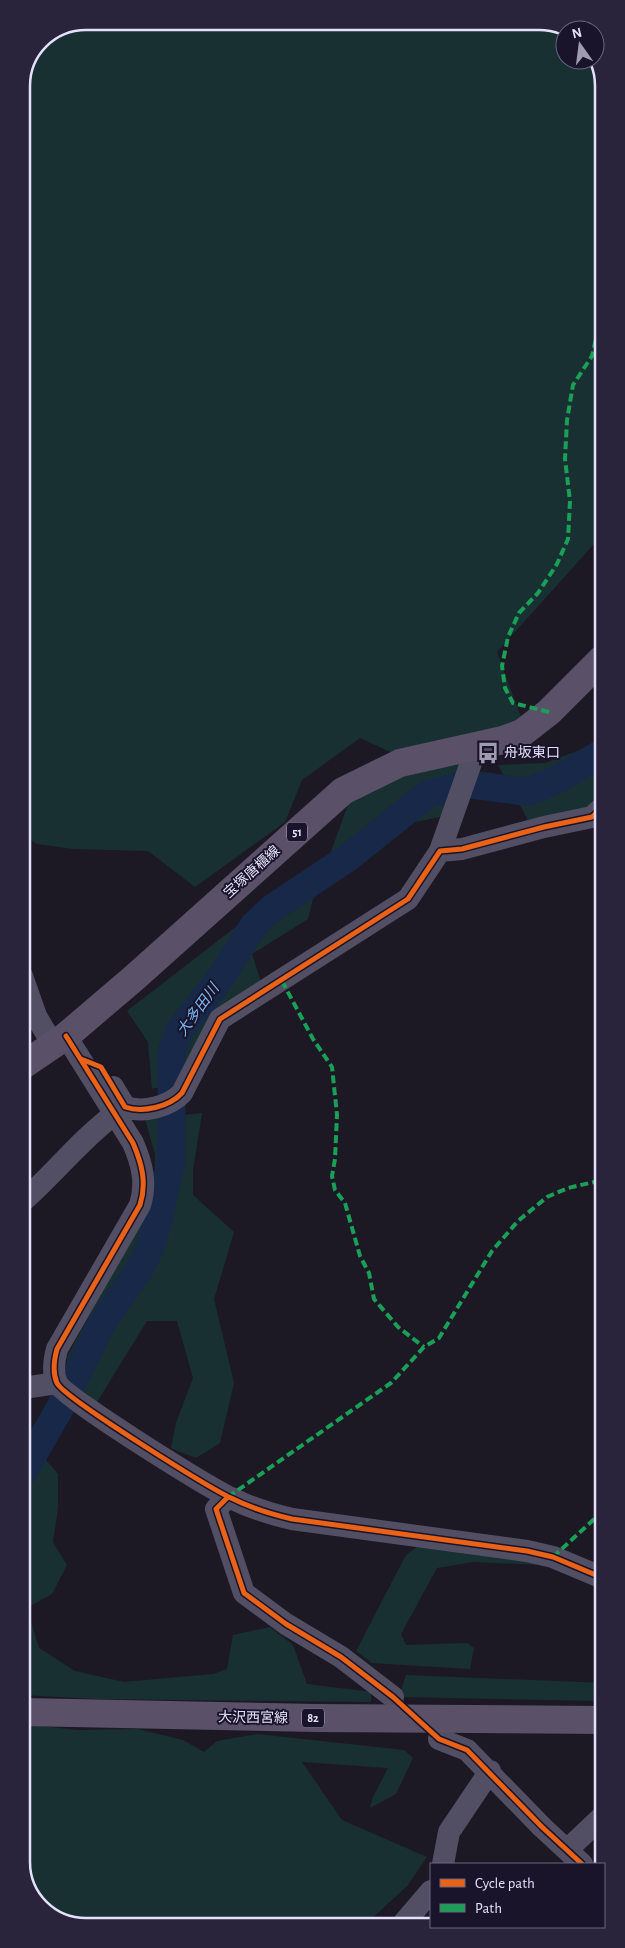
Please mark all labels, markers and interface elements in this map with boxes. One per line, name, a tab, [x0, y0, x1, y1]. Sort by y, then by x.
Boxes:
north arrow	[555, 20, 605, 70]
text: N	[571, 25, 584, 41]
bus stop icon: 舟坂東口	[475, 740, 501, 766]
place label: 舟坂東口	[504, 745, 560, 760]
road number: 51	[287, 822, 307, 842]
street label: 宝塚唐櫃線	[221, 843, 283, 901]
water label: 大多田川	[173, 979, 223, 1039]
street label: 大沢西宮線	[218, 1709, 288, 1726]
road number: 82	[302, 1709, 324, 1728]
legend	[430, 1863, 605, 1928]
text: Cycle path	[475, 1876, 535, 1891]
text: Path	[475, 1901, 502, 1916]

